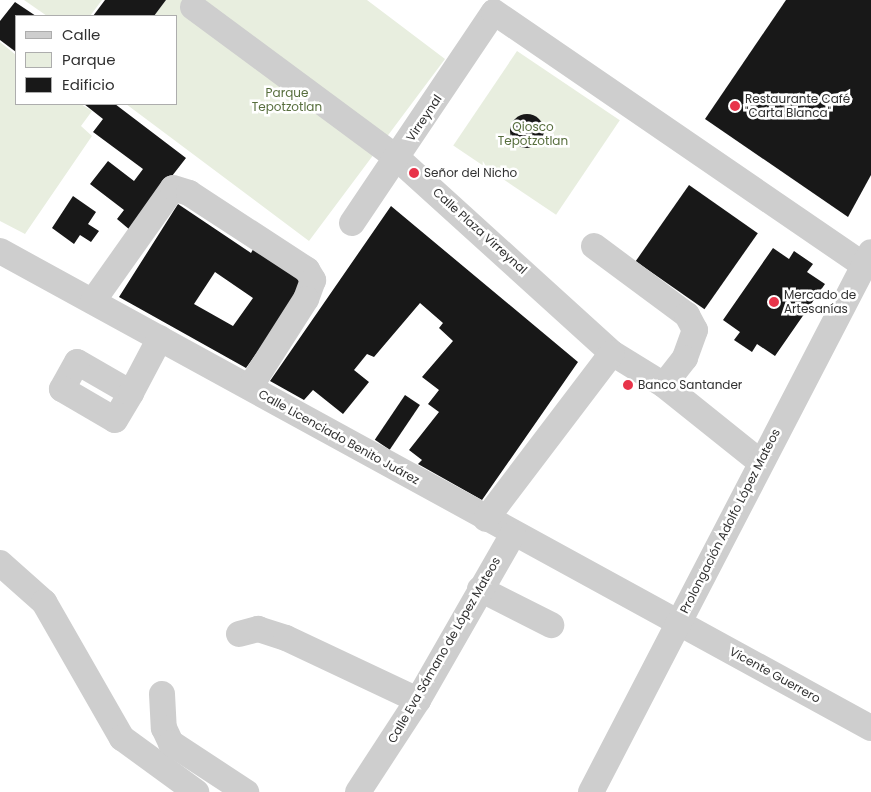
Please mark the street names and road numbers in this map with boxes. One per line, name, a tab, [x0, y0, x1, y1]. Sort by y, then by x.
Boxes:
street label: Virreynal	[403, 92, 445, 144]
street label: Calle Plaza Virreynal	[430, 185, 530, 277]
street label: Calle Licenciado Benito Juárez	[256, 387, 422, 487]
street label: Prolongación Adolfo López Mateos	[677, 426, 783, 616]
street label: Calle Eva Sámano de López Mateos	[385, 554, 503, 746]
street label: Vicente Guerrero	[727, 644, 823, 706]

